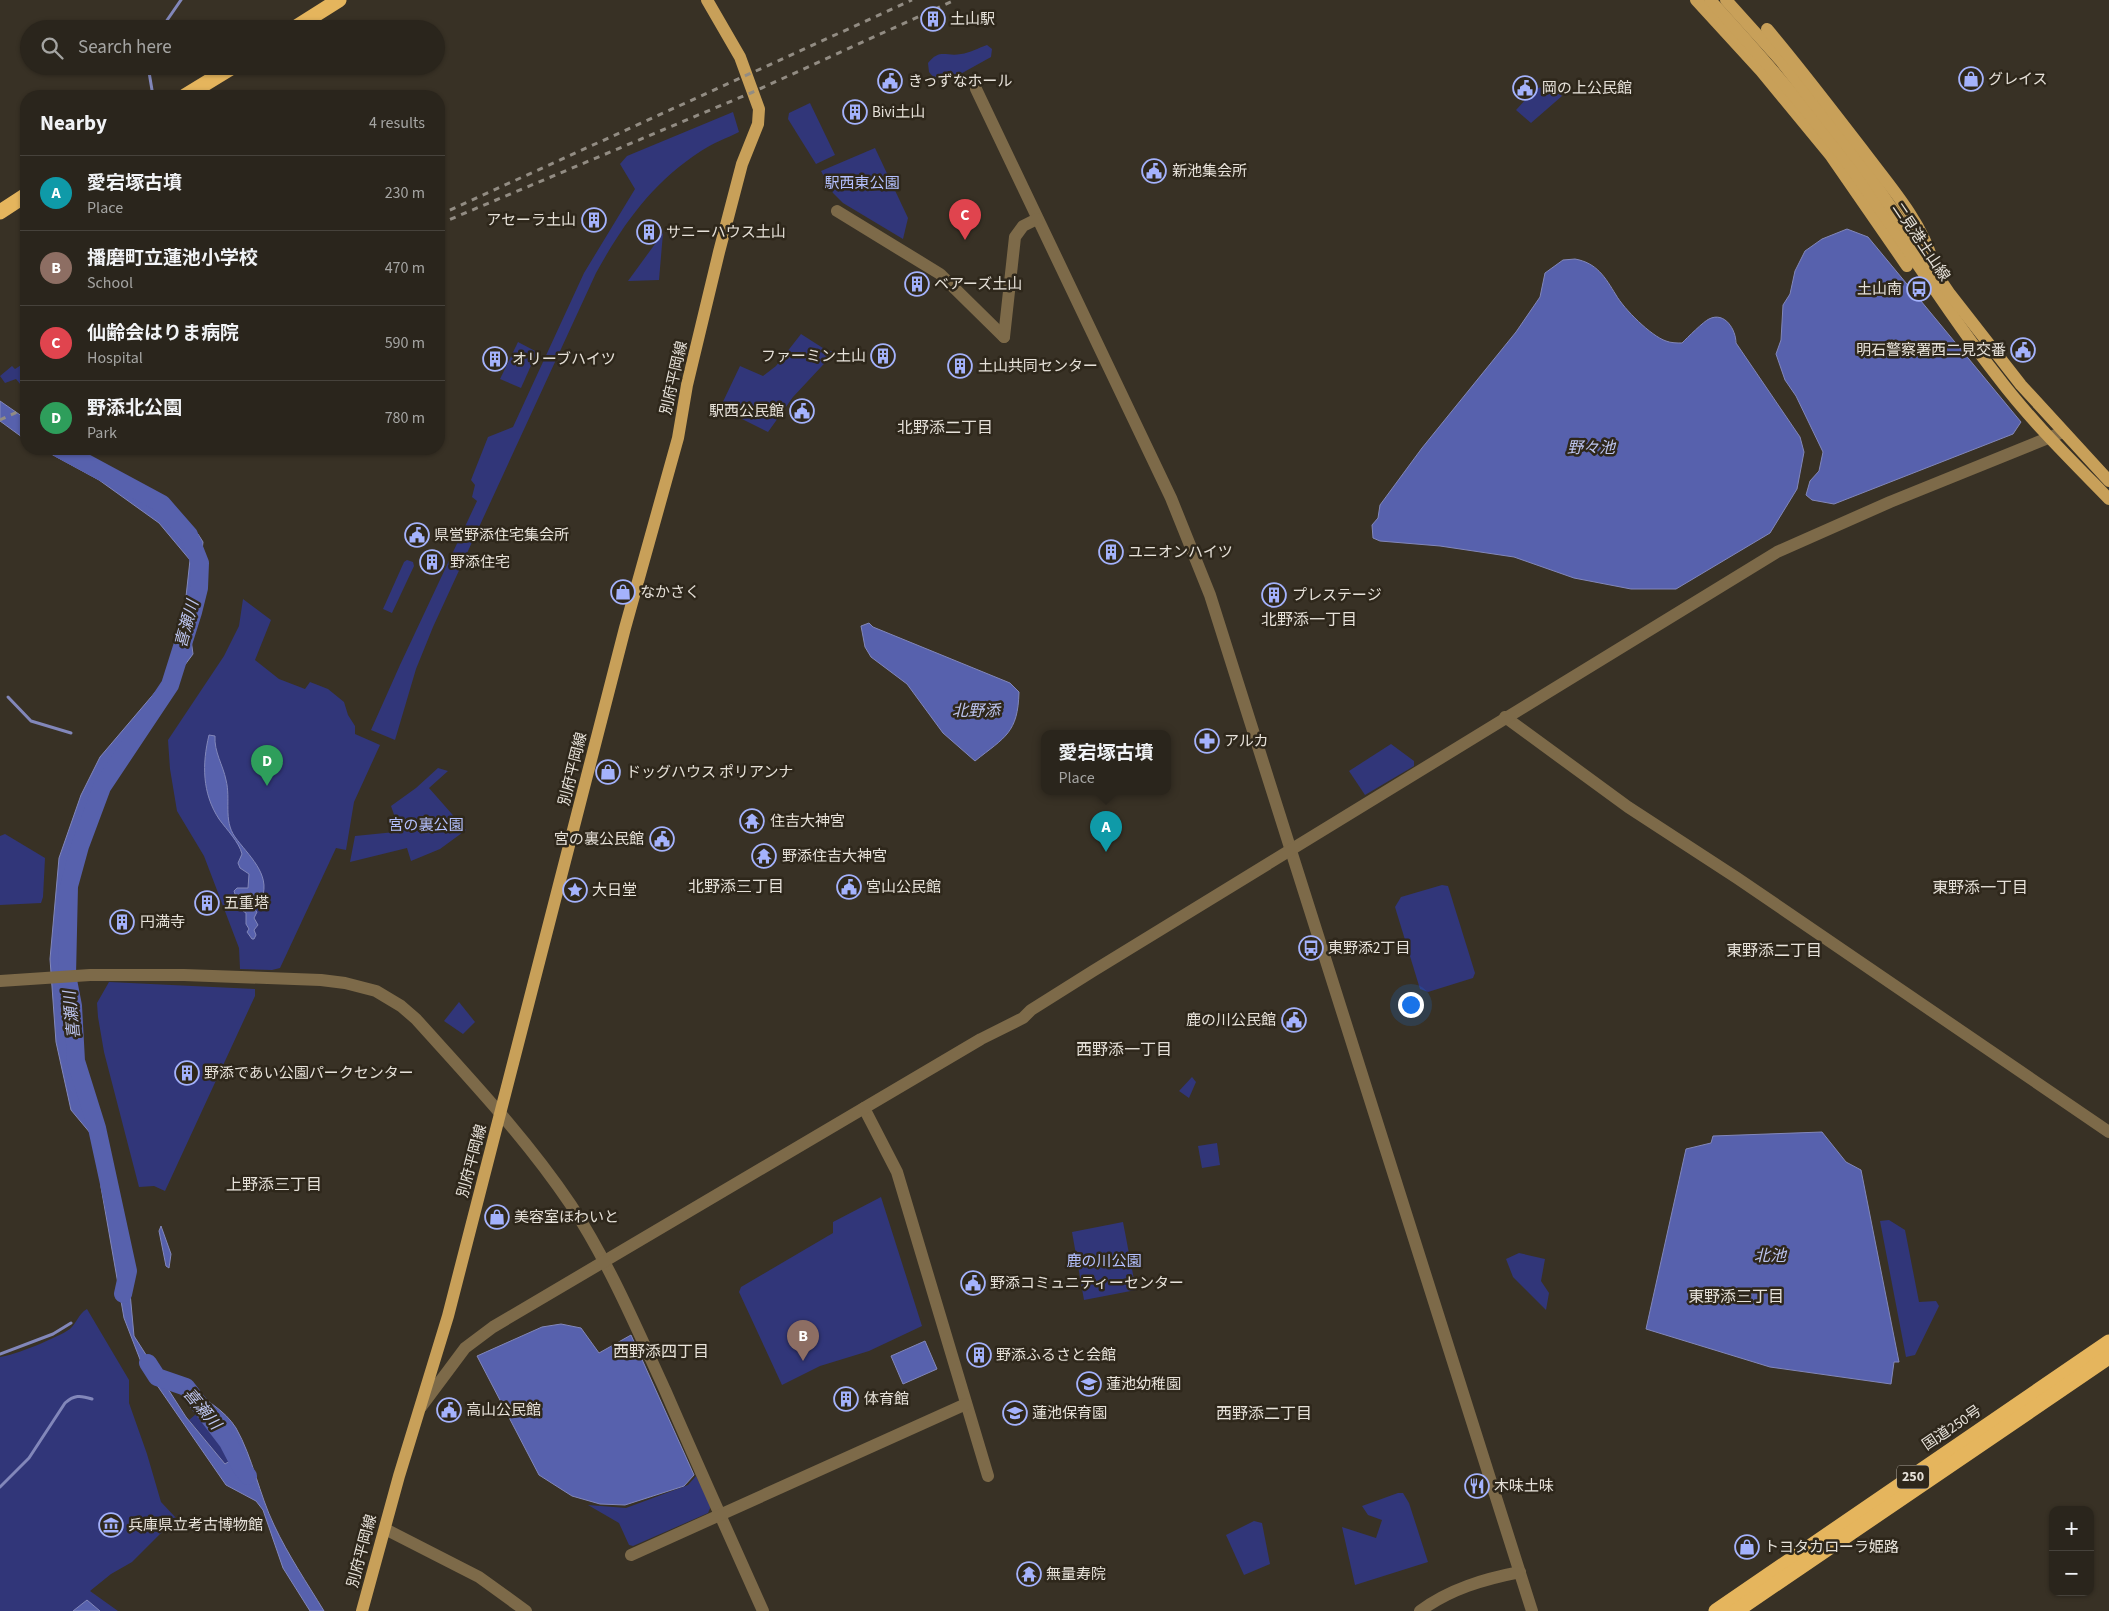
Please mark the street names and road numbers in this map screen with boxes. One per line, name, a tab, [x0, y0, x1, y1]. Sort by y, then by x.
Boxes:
street label: 二見港土山線	[1887, 199, 1955, 285]
street label: 別府平岡線	[655, 339, 693, 417]
street label: 別府平岡線	[554, 730, 592, 808]
street label: 別府平岡線	[452, 1122, 492, 1200]
street label: 国道250号	[1918, 1400, 1986, 1456]
road number: 250	[1897, 1465, 1929, 1488]
street label: 別府平岡線	[342, 1512, 382, 1590]

